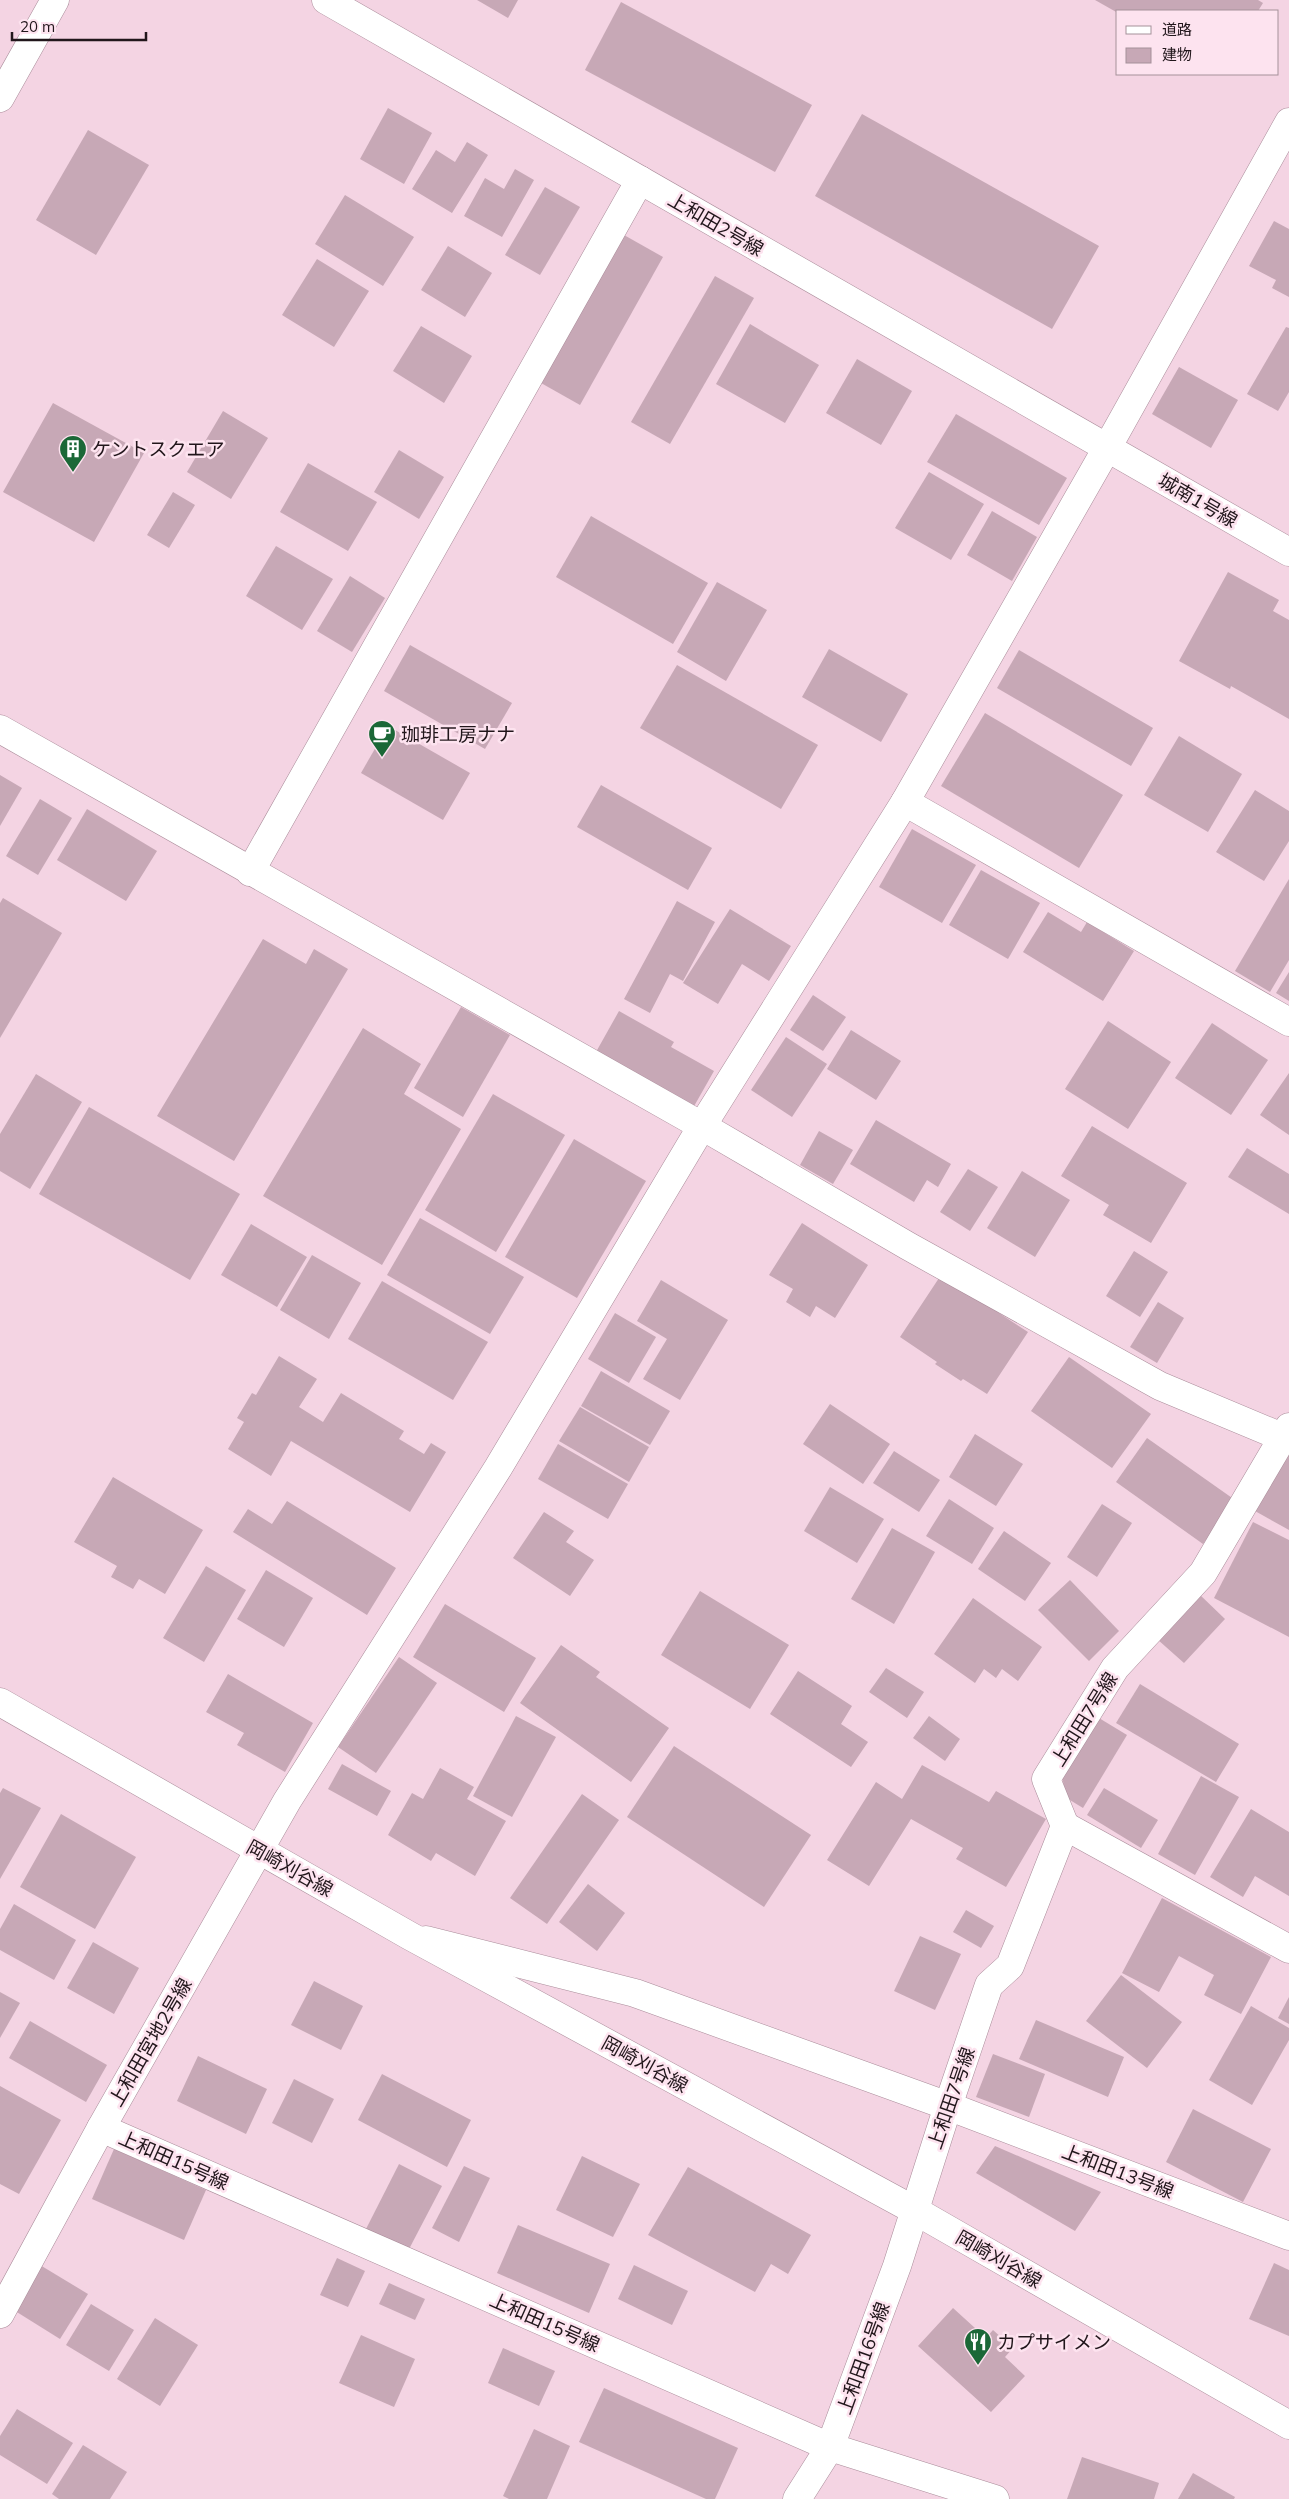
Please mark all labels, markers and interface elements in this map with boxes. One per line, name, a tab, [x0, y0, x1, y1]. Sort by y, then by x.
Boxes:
scale bar	[12, 10, 146, 42]
legend	[1116, 10, 1279, 75]
text: 20 m	[20, 17, 55, 36]
text: 道路	[1162, 20, 1192, 39]
text: 建物	[1162, 45, 1192, 64]
street label: 上和田2号線	[664, 187, 768, 261]
building icon: ケントスクエア	[58, 434, 88, 473]
place label: ケントスクエア	[92, 437, 224, 461]
street label: 城南1号線	[1154, 468, 1242, 532]
cafe icon: 珈琲工房ナナ	[367, 719, 397, 758]
place label: 珈琲工房ナナ	[401, 722, 515, 746]
street label: 上和田7号線	[1046, 1668, 1122, 1770]
street label: 岡崎刈谷線	[243, 1834, 337, 1902]
street label: 上和田宮地2号線	[104, 1973, 196, 2111]
street label: 岡崎刈谷線	[598, 2030, 692, 2098]
street label: 上和田7号線	[922, 2044, 980, 2152]
street label: 上和田15号線	[115, 2125, 233, 2195]
street label: 上和田13号線	[1059, 2139, 1177, 2203]
street label: 岡崎刈谷線	[952, 2225, 1046, 2293]
street label: 上和田15号線	[486, 2287, 604, 2357]
street label: 上和田16号線	[832, 2299, 894, 2417]
restaurant icon: カプサイメン	[963, 2327, 993, 2366]
place label: カプサイメン	[997, 2330, 1111, 2354]

